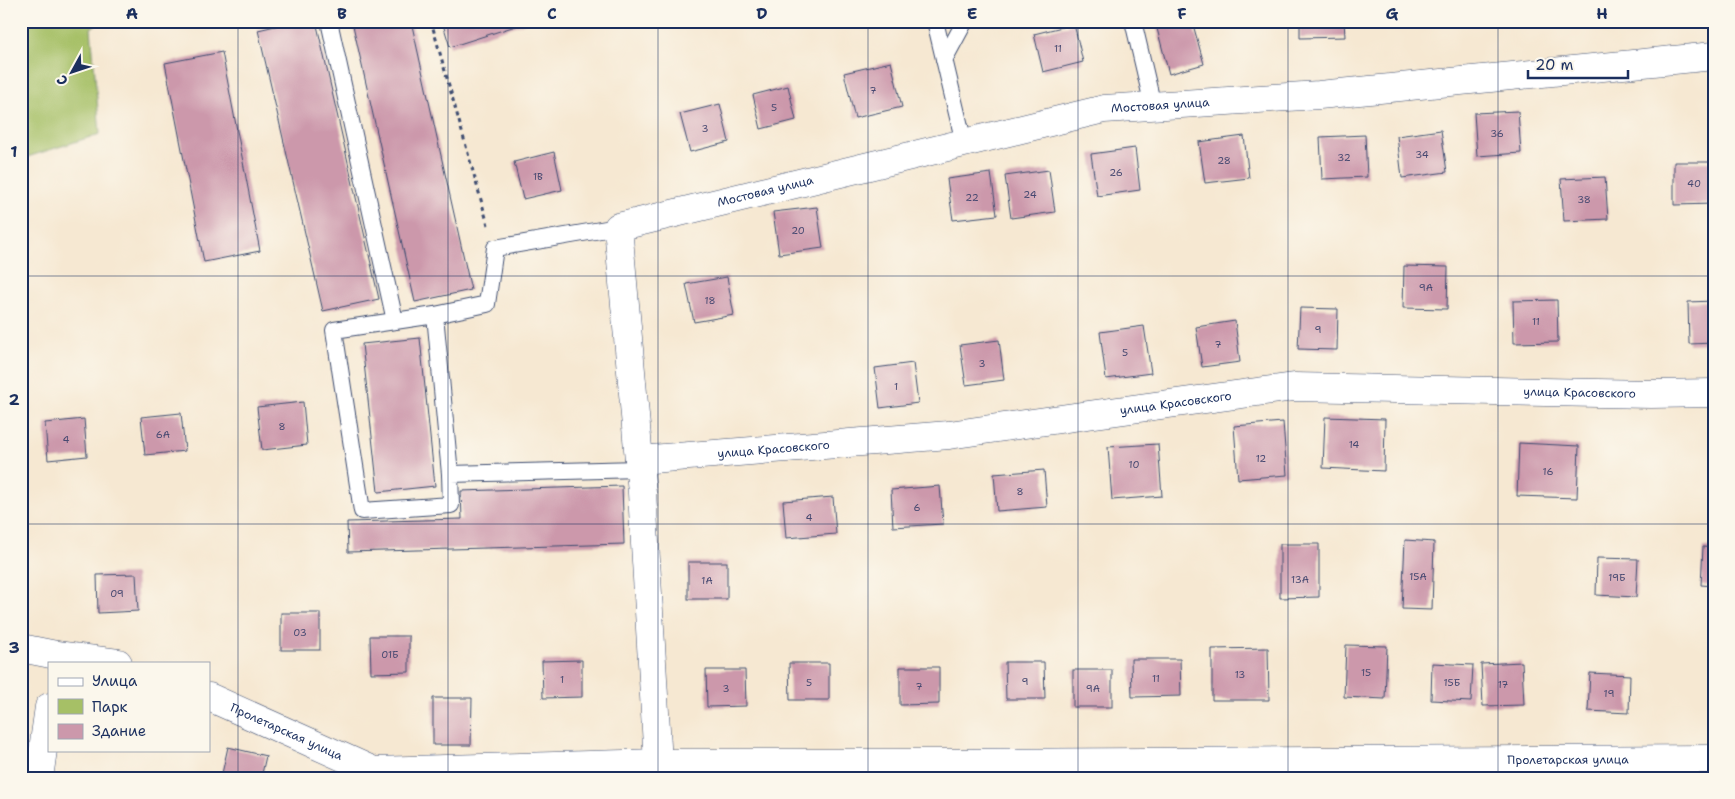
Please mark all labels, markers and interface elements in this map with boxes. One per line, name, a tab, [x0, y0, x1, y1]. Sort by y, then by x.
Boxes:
text: A	[126, 3, 138, 24]
text: B	[337, 3, 347, 24]
text: C	[547, 3, 557, 24]
text: D	[756, 3, 768, 24]
text: E	[967, 3, 977, 24]
text: F	[1177, 3, 1187, 24]
text: G	[1386, 3, 1399, 24]
text: H	[1596, 3, 1608, 24]
house number: 11	[1054, 42, 1062, 55]
north arrow	[48, 48, 98, 98]
scale bar	[1528, 48, 1628, 80]
text: 20 m	[1535, 55, 1574, 75]
text: С	[52, 71, 72, 89]
house number: 7	[870, 84, 877, 97]
street label: Мостовая улица	[1111, 94, 1210, 117]
house number: 5	[771, 101, 777, 114]
house number: 3	[702, 122, 709, 135]
house number: 36	[1490, 127, 1504, 140]
text: 1	[10, 141, 18, 162]
house number: 34	[1415, 148, 1429, 161]
house number: 32	[1337, 151, 1351, 164]
house number: 28	[1217, 154, 1231, 167]
house number: 26	[1109, 166, 1123, 179]
house number: 1В	[533, 170, 543, 183]
street label: Мостовая улица	[715, 172, 815, 211]
house number: 40	[1687, 177, 1701, 190]
house number: 24	[1023, 188, 1037, 201]
house number: 22	[965, 191, 979, 204]
house number: 38	[1577, 193, 1591, 206]
house number: 20	[791, 224, 805, 237]
house number: 9А	[1419, 281, 1433, 294]
house number: 18	[704, 294, 716, 307]
house number: 11	[1532, 315, 1540, 328]
house number: 9	[1315, 323, 1322, 336]
house number: 7	[1215, 338, 1222, 351]
house number: 5	[1122, 346, 1128, 359]
house number: 3	[979, 357, 986, 370]
house number: 1	[894, 380, 898, 393]
street label: улица Красовского	[1523, 383, 1636, 402]
street label: улица Красовского	[1119, 388, 1233, 419]
text: 2	[8, 389, 20, 410]
house number: 8	[279, 420, 286, 433]
house number: 6А	[156, 428, 170, 441]
house number: 4	[63, 433, 70, 446]
street label: улица Красовского	[717, 437, 830, 462]
house number: 14	[1349, 438, 1359, 451]
house number: 12	[1256, 452, 1266, 465]
house number: 10	[1129, 458, 1139, 471]
house number: 16	[1543, 465, 1553, 478]
house number: 8	[1017, 485, 1024, 498]
house number: 6	[914, 501, 921, 514]
house number: 4	[806, 511, 813, 524]
house number: 15А	[1409, 570, 1427, 583]
house number: 19Б	[1608, 571, 1626, 584]
house number: 13А	[1291, 573, 1309, 586]
house number: 1А	[701, 574, 713, 587]
house number: 09	[110, 587, 124, 600]
house number: 03	[293, 626, 307, 639]
text: 3	[8, 637, 20, 658]
house number: 01Б	[381, 648, 399, 661]
legend	[48, 662, 210, 752]
house number: 15	[1361, 666, 1371, 679]
house number: 13	[1235, 668, 1245, 681]
text: Улица	[92, 671, 138, 691]
house number: 11	[1152, 672, 1160, 685]
house number: 1	[560, 673, 564, 686]
house number: 9	[1022, 675, 1029, 688]
house number: 5	[806, 676, 812, 689]
house number: 15Б	[1444, 676, 1460, 689]
house number: 17	[1498, 678, 1508, 691]
house number: 7	[916, 680, 923, 693]
house number: 3	[723, 682, 730, 695]
house number: 9А	[1086, 682, 1100, 695]
house number: 19	[1604, 687, 1614, 700]
text: Парк	[92, 697, 128, 717]
street label: Пролетарская улица	[228, 700, 346, 764]
text: Здание	[92, 721, 146, 741]
street label: Пролетарская улица	[1507, 751, 1629, 768]

